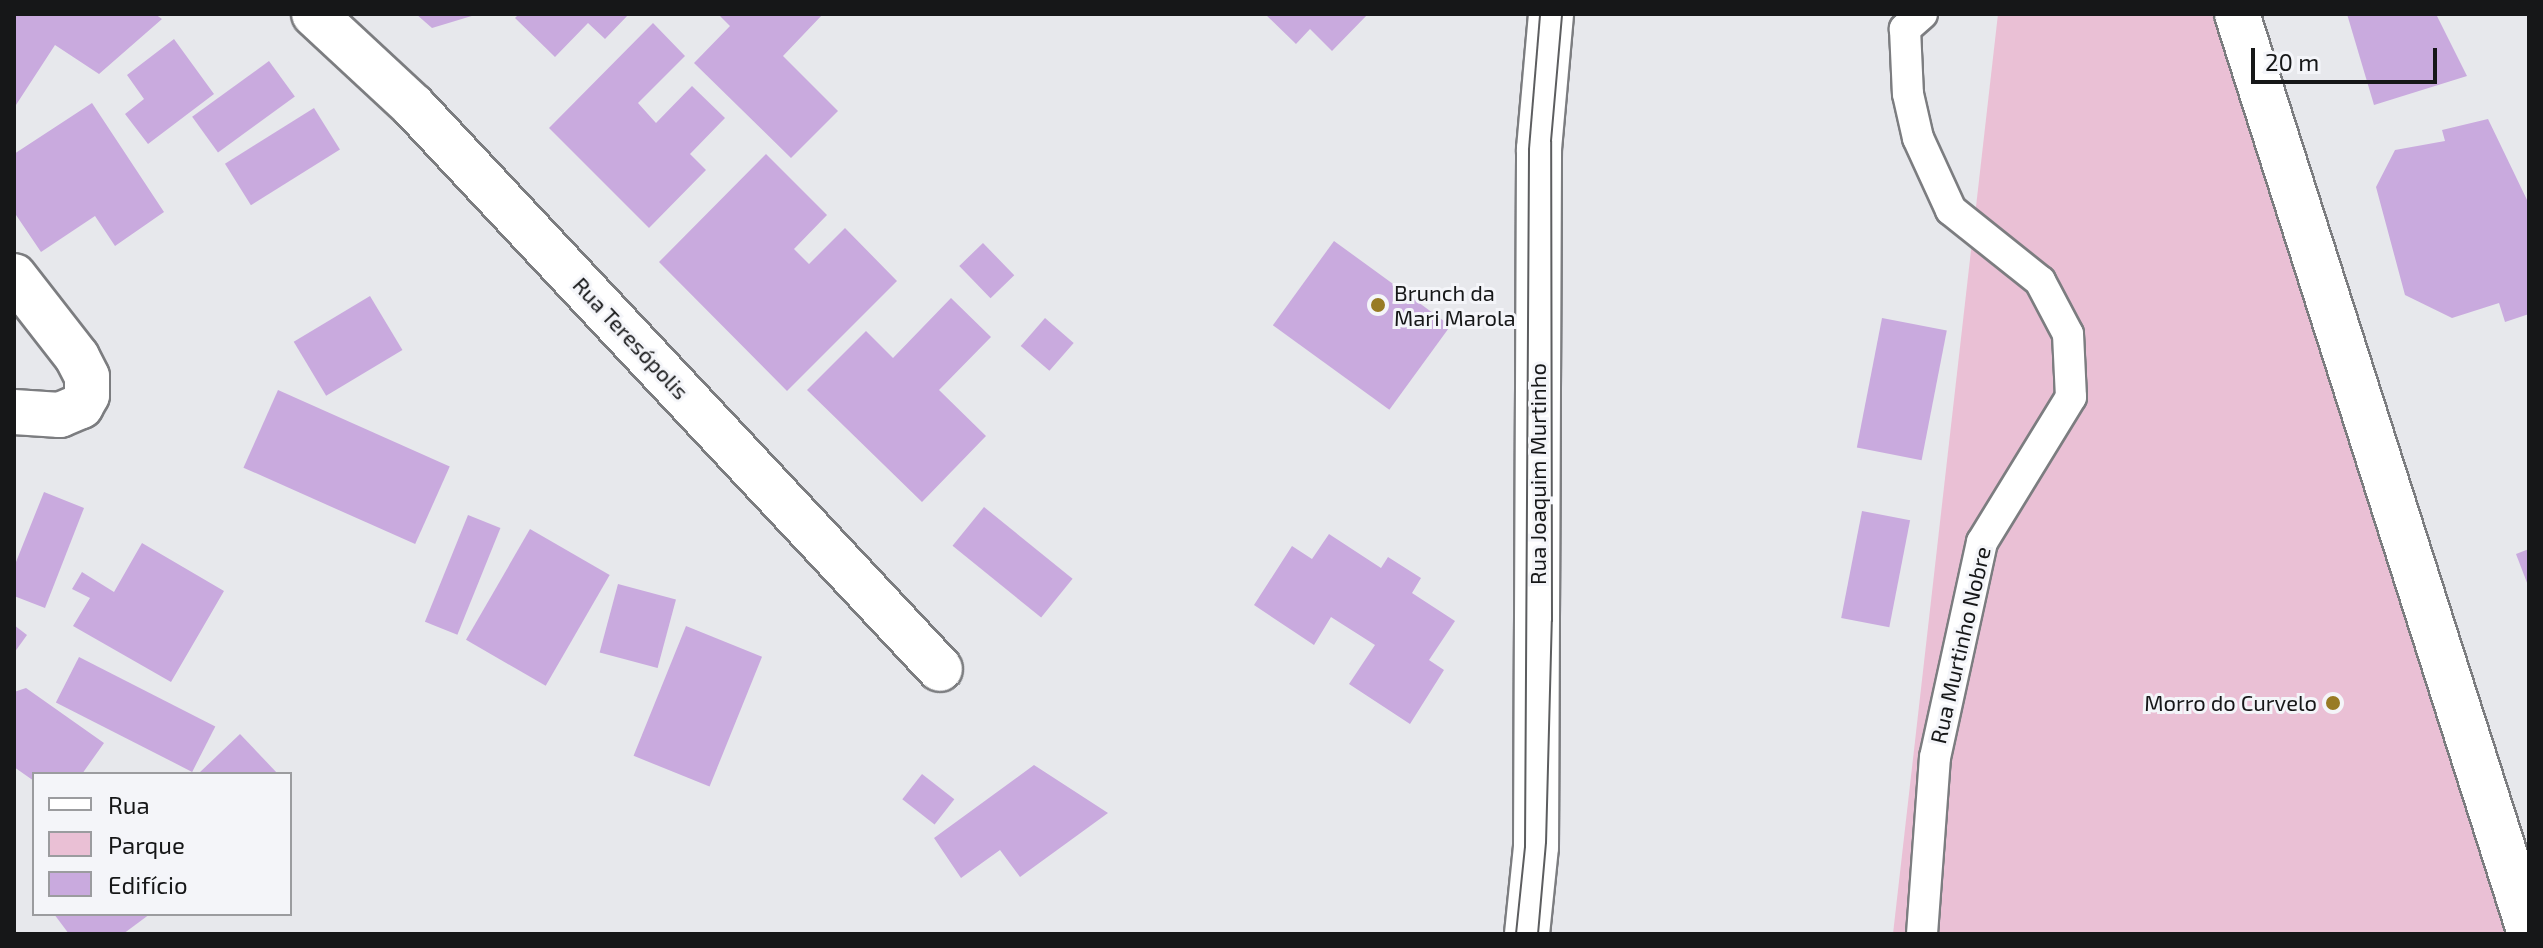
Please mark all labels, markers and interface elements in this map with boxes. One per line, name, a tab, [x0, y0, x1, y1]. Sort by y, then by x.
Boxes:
scale bar	[2255, 32, 2441, 82]
text: 20 m	[2265, 47, 2319, 76]
street label: Rua Teresópolis	[568, 271, 694, 405]
place label: Brunch da Mari Marola	[1394, 279, 1516, 330]
marker: Brunch da Mari Marola	[1369, 296, 1387, 314]
street label: Rua Joaquim Murtinho	[1525, 363, 1551, 585]
street label: Rua Murtinho Nobre	[1924, 544, 1996, 746]
place label: Morro do Curvelo	[2144, 690, 2317, 716]
marker: Morro do Curvelo	[2324, 694, 2342, 712]
legend	[32, 772, 292, 916]
text: Rua	[108, 790, 150, 819]
text: Parque	[108, 830, 185, 859]
text: Edifício	[108, 870, 188, 899]

